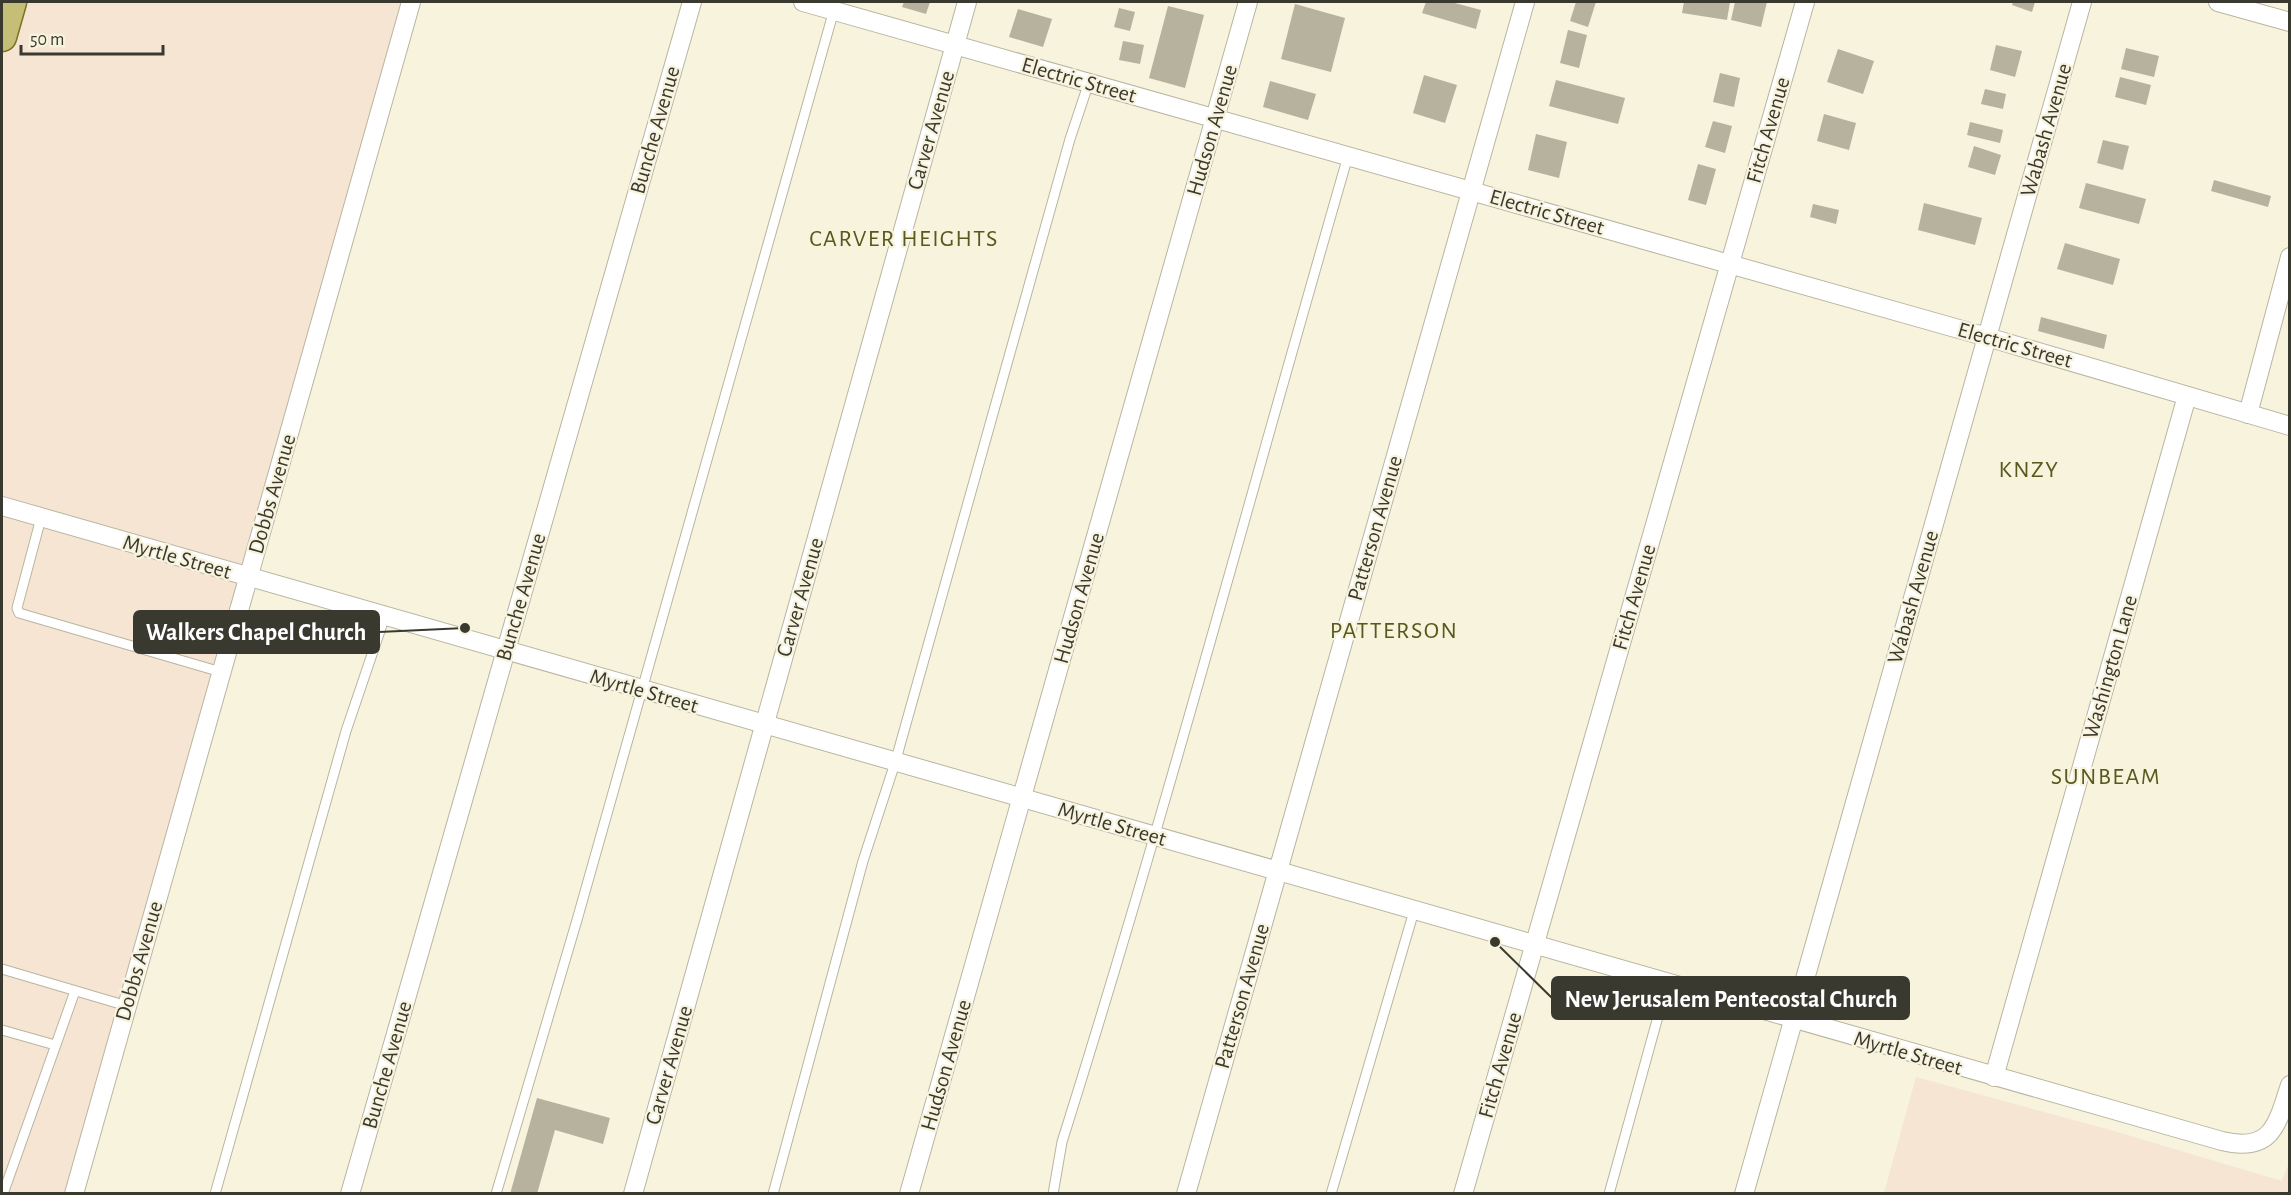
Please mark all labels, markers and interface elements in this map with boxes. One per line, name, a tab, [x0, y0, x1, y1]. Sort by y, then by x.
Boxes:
scale bar	[21, 18, 164, 56]
text: 50 m	[30, 31, 64, 49]
street label: Electric Street	[1019, 53, 1139, 107]
street label: Wabash Avenue	[2016, 61, 2076, 199]
street label: Hudson Avenue	[1183, 62, 1241, 198]
street label: Bunche Avenue	[626, 64, 684, 196]
street label: Carver Avenue	[904, 68, 958, 192]
street label: Fitch Avenue	[1742, 74, 1794, 186]
street label: Electric Street	[1487, 185, 1607, 239]
district label: CARVER HEIGHTS	[809, 227, 999, 251]
street label: Electric Street	[1955, 318, 2075, 372]
street label: Dobbs Avenue	[244, 432, 300, 556]
street label: Patterson Avenue	[1344, 453, 1406, 603]
district label: KNZY	[1999, 458, 2059, 482]
street label: Wabash Avenue	[1883, 528, 1943, 666]
street label: Hudson Avenue	[1050, 530, 1108, 666]
street label: Myrtle Street	[120, 531, 234, 583]
street label: Bunche Avenue	[492, 531, 550, 663]
street label: Carver Avenue	[773, 535, 827, 659]
street label: Fitch Avenue	[1608, 541, 1660, 653]
street label: Washington Lane	[2079, 593, 2141, 741]
callout: Walkers Chapel Church	[134, 611, 379, 653]
district label: PATTERSON	[1330, 619, 1458, 643]
text: Walkers Chapel Church	[146, 621, 366, 645]
street label: Myrtle Street	[587, 665, 701, 717]
district label: SUNBEAM	[2051, 765, 2161, 789]
street label: Myrtle Street	[1055, 798, 1169, 850]
street label: Dobbs Avenue	[111, 899, 167, 1023]
street label: Patterson Avenue	[1211, 921, 1273, 1071]
callout: New Jerusalem Pentecostal Church	[1552, 977, 1909, 1019]
text: New Jerusalem Pentecostal Church	[1565, 988, 1897, 1012]
street label: Hudson Avenue	[917, 997, 975, 1133]
street label: Bunche Avenue	[358, 999, 416, 1131]
street label: Carver Avenue	[642, 1003, 696, 1127]
street label: Fitch Avenue	[1474, 1009, 1526, 1121]
street label: Myrtle Street	[1851, 1027, 1965, 1079]

